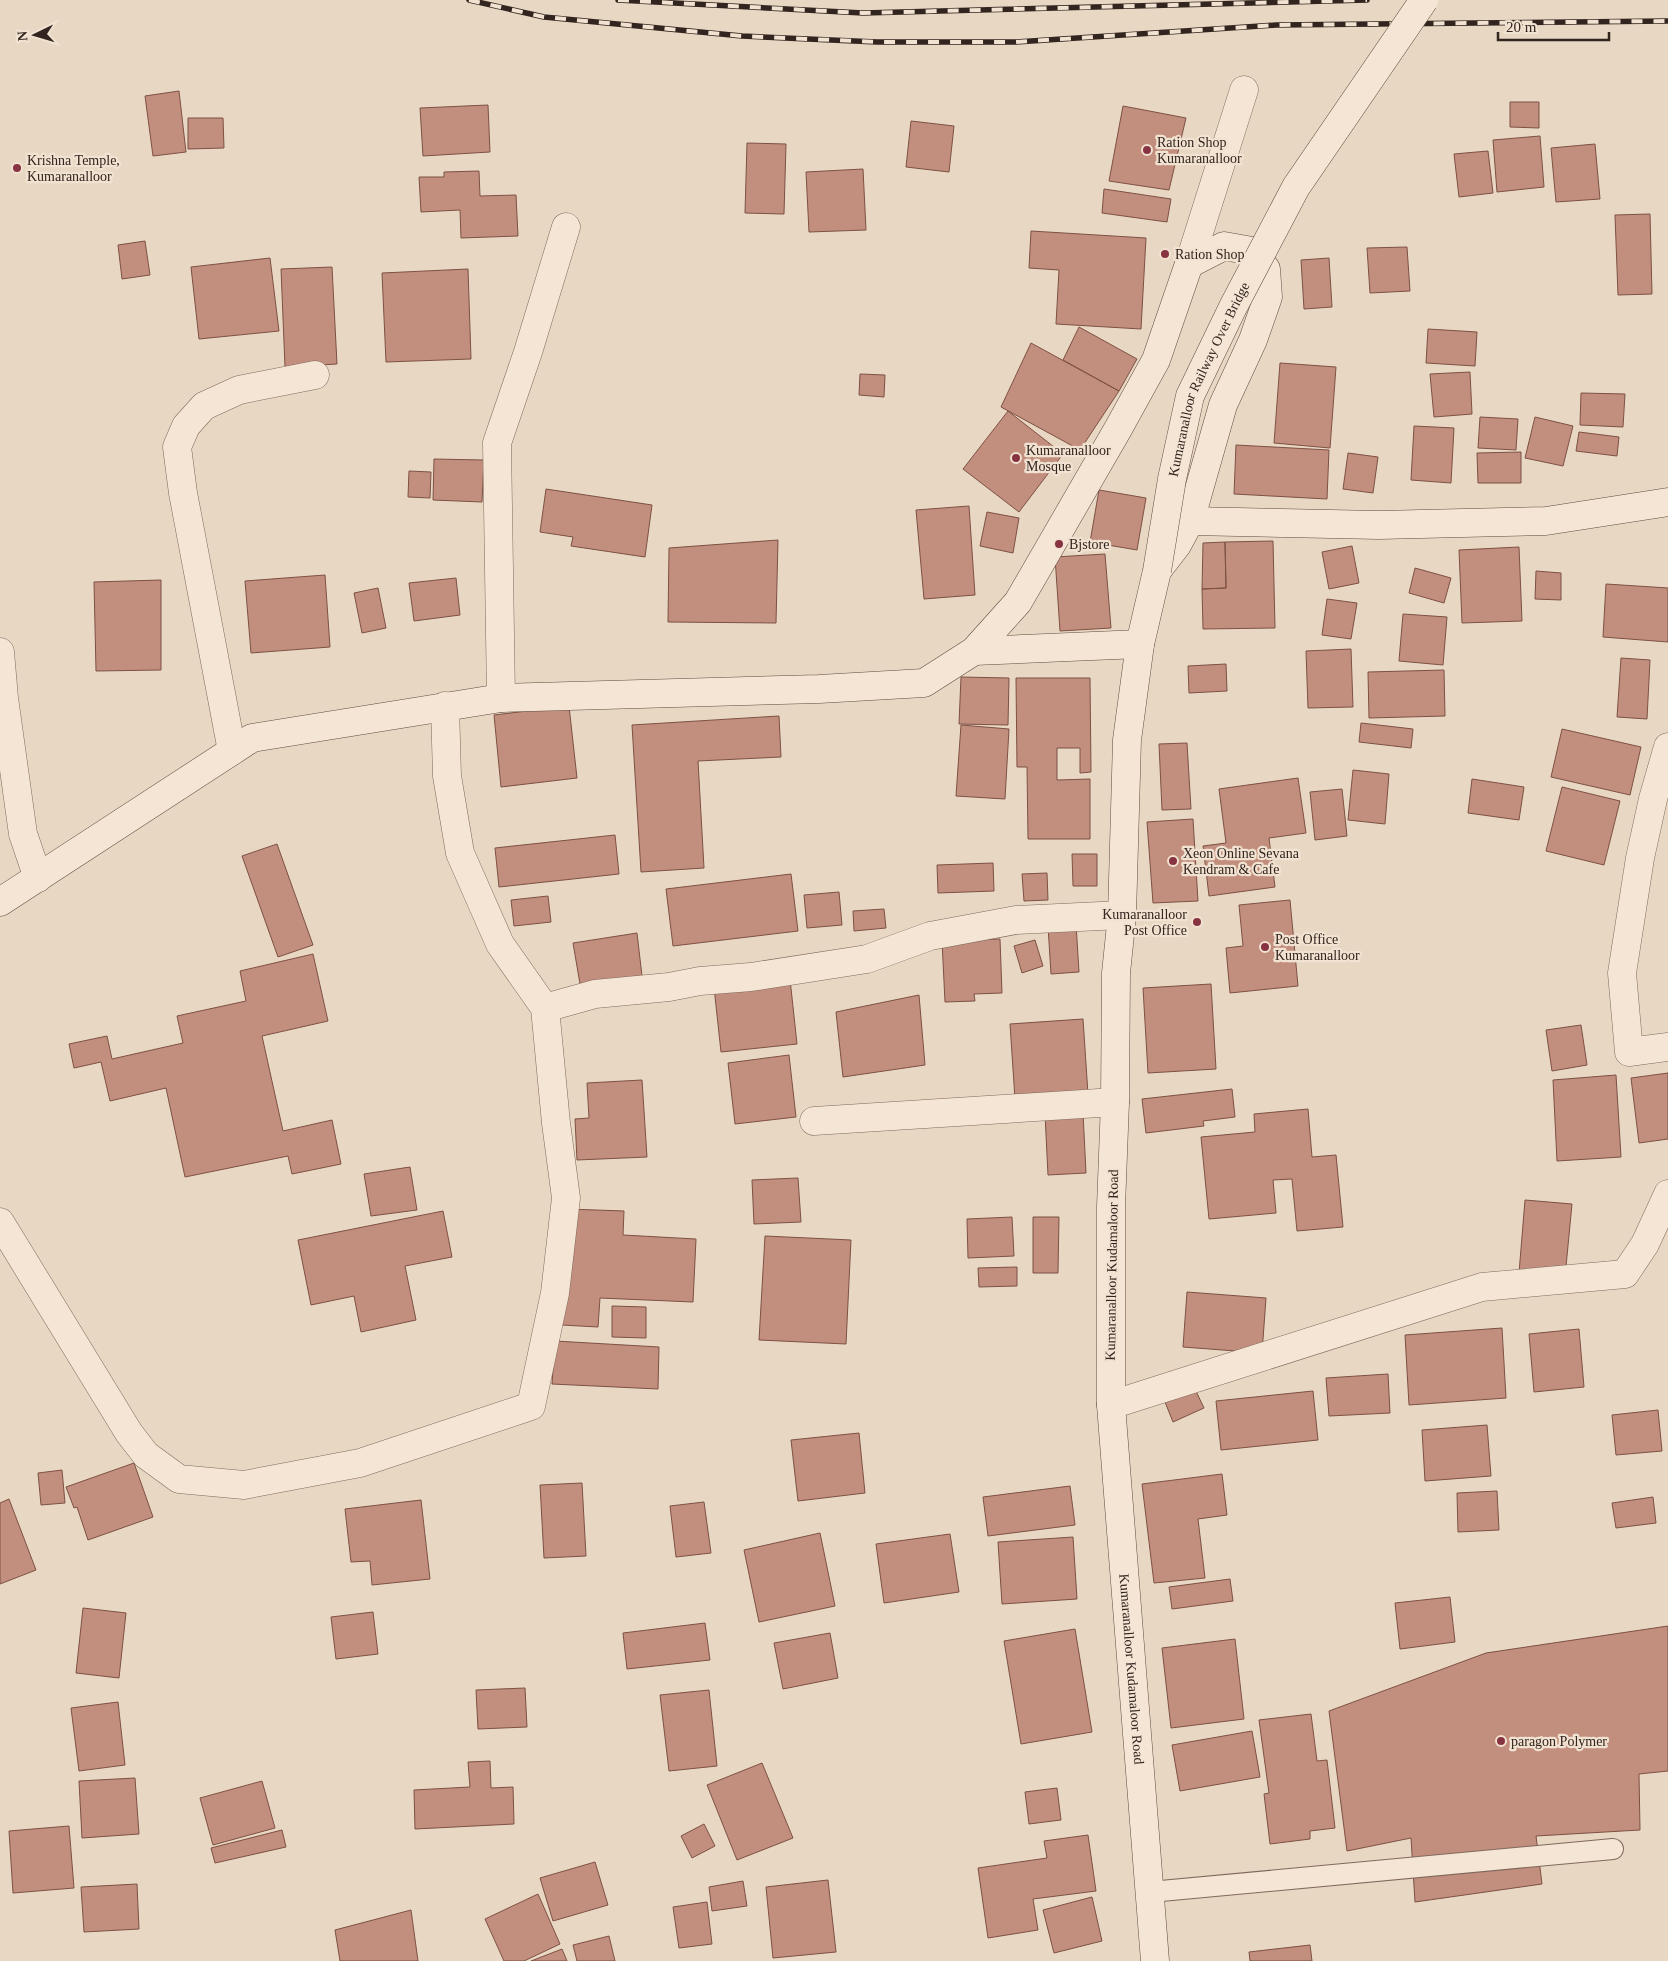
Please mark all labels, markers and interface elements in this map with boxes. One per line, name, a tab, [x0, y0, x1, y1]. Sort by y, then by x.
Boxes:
north arrow	[10, 10, 60, 60]
scale bar	[1498, 10, 1609, 42]
text: 20 m	[1506, 19, 1537, 35]
text: N	[15, 30, 30, 42]
place label: Ration Shop Kumaranalloor	[1157, 135, 1242, 166]
marker: Ration Shop Kumaranalloor	[1141, 144, 1153, 156]
place label: Krishna Temple, Kumaranalloor	[27, 153, 120, 184]
marker: Krishna Temple, Kumaranalloor	[11, 162, 23, 174]
place label: Ration Shop	[1175, 247, 1245, 262]
marker: Ration Shop	[1159, 248, 1171, 260]
street label: Kumaranalloor Railway Over Bridge	[1165, 280, 1252, 478]
place label: Kumaranalloor Mosque	[1026, 443, 1111, 474]
marker: Kumaranalloor Mosque	[1010, 452, 1022, 464]
place label: Bjstore	[1069, 537, 1109, 552]
marker: Bjstore	[1053, 538, 1065, 550]
place label: Xeon Online Sevana Kendram & Cafe	[1183, 846, 1300, 877]
marker: Xeon Online Sevana Kendram & Cafe	[1167, 855, 1179, 867]
place label: Kumaranalloor Post Office	[1102, 907, 1187, 938]
marker: Kumaranalloor Post Office	[1191, 916, 1203, 928]
place label: Post Office Kumaranalloor	[1275, 932, 1360, 963]
marker: Post Office Kumaranalloor	[1259, 941, 1271, 953]
street label: Kumaranalloor Kudamaloor Road	[1103, 1169, 1121, 1361]
street label: Kumaranalloor Kudamaloor Road	[1117, 1573, 1147, 1765]
place label: paragon Polymer	[1511, 1734, 1607, 1749]
marker: paragon Polymer	[1495, 1735, 1507, 1747]

